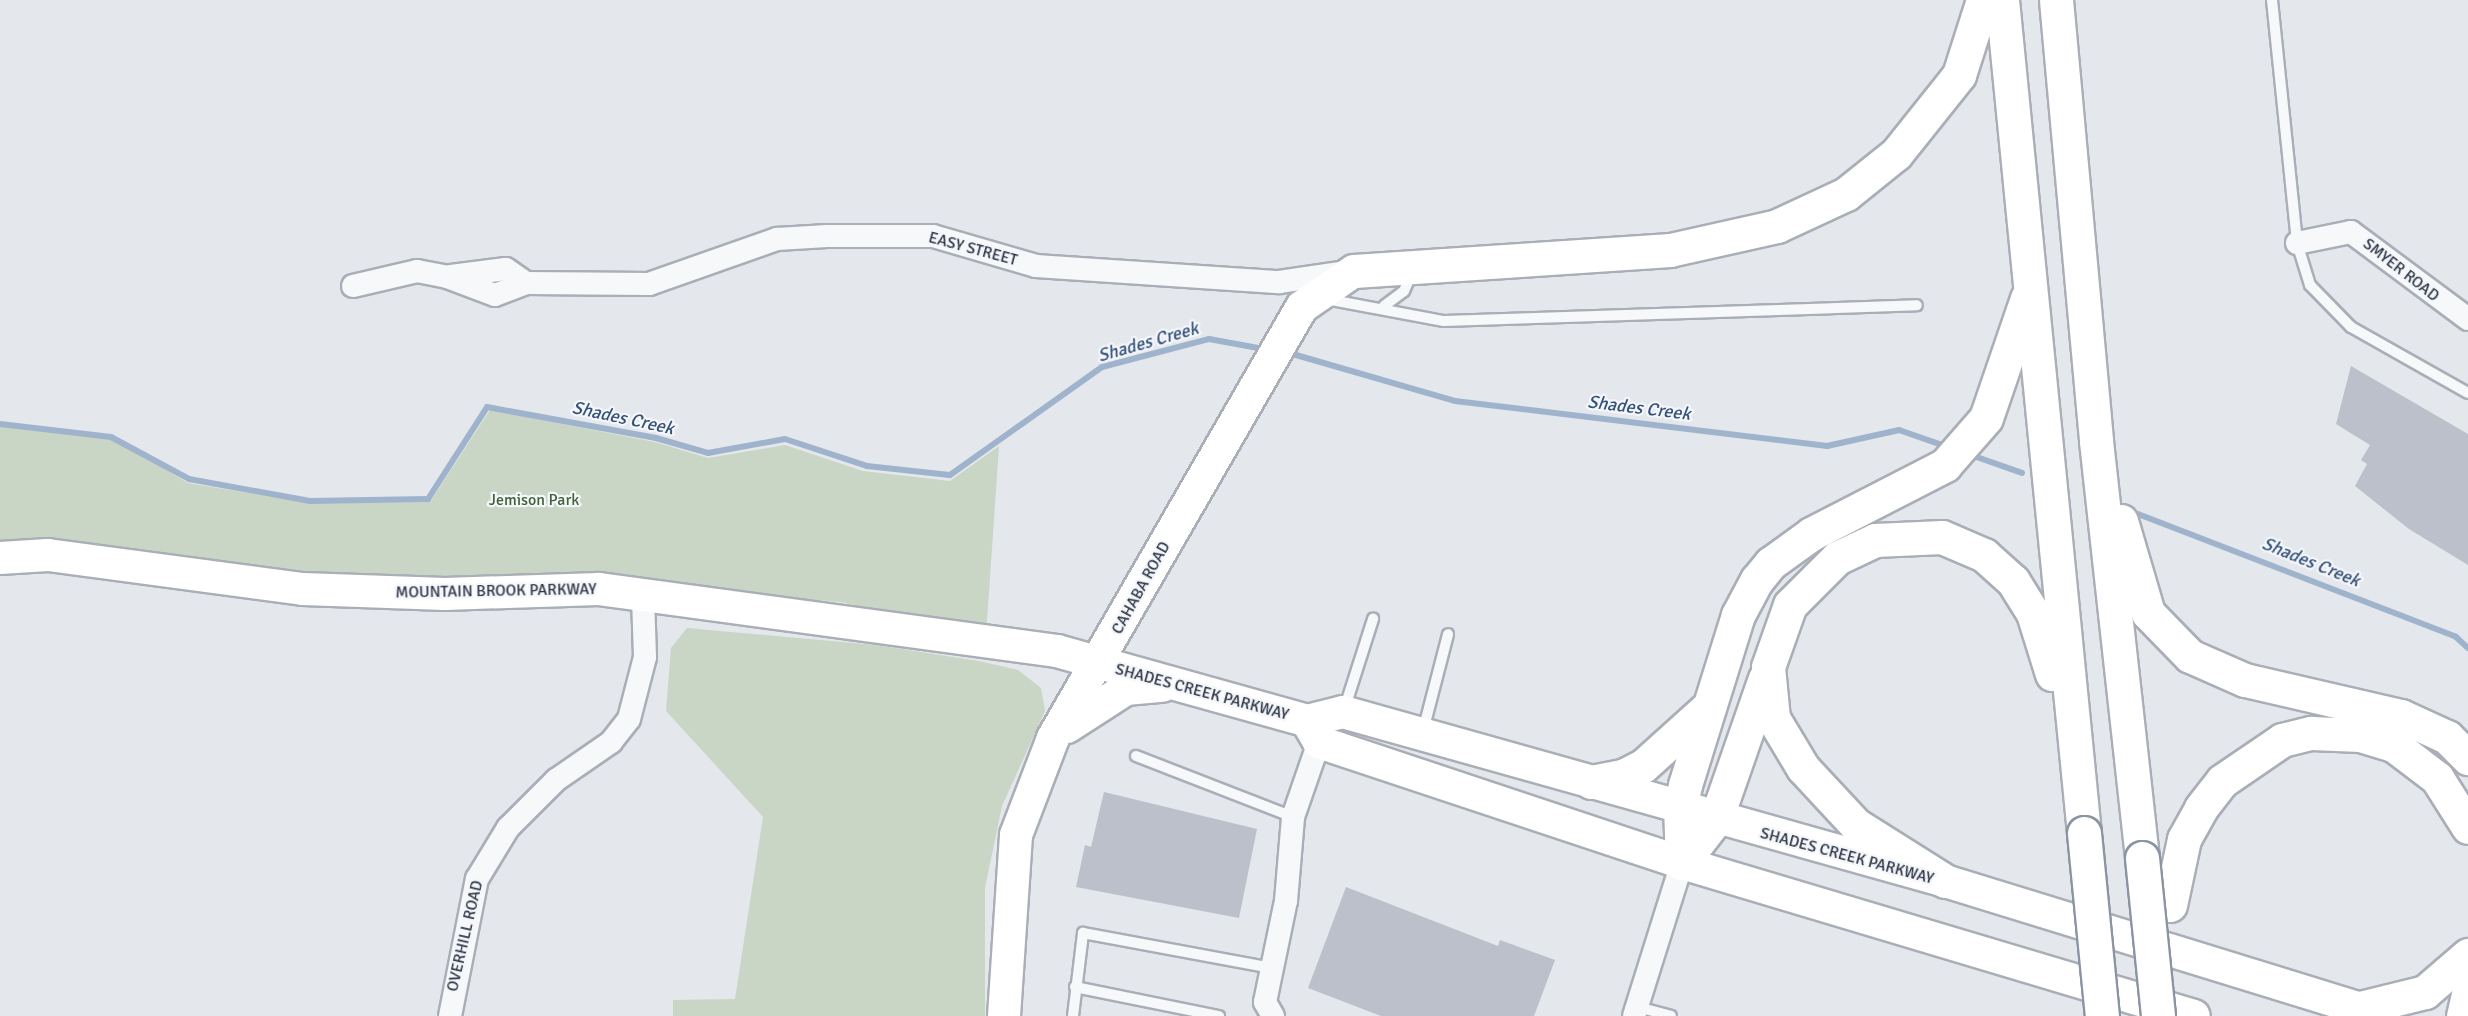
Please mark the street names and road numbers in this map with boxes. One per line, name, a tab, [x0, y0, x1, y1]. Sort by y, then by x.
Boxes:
street label: EASY STREET	[927, 228, 1019, 270]
street label: SMYER ROAD	[2359, 234, 2443, 306]
street label: CAHABA ROAD	[1108, 538, 1174, 638]
street label: MOUNTAIN BROOK PARKWAY	[395, 580, 597, 602]
street label: SHADES CREEK PARKWAY	[1113, 660, 1291, 724]
street label: SHADES CREEK PARKWAY	[1758, 824, 1936, 888]
street label: OVERHILL ROAD	[443, 879, 487, 993]

